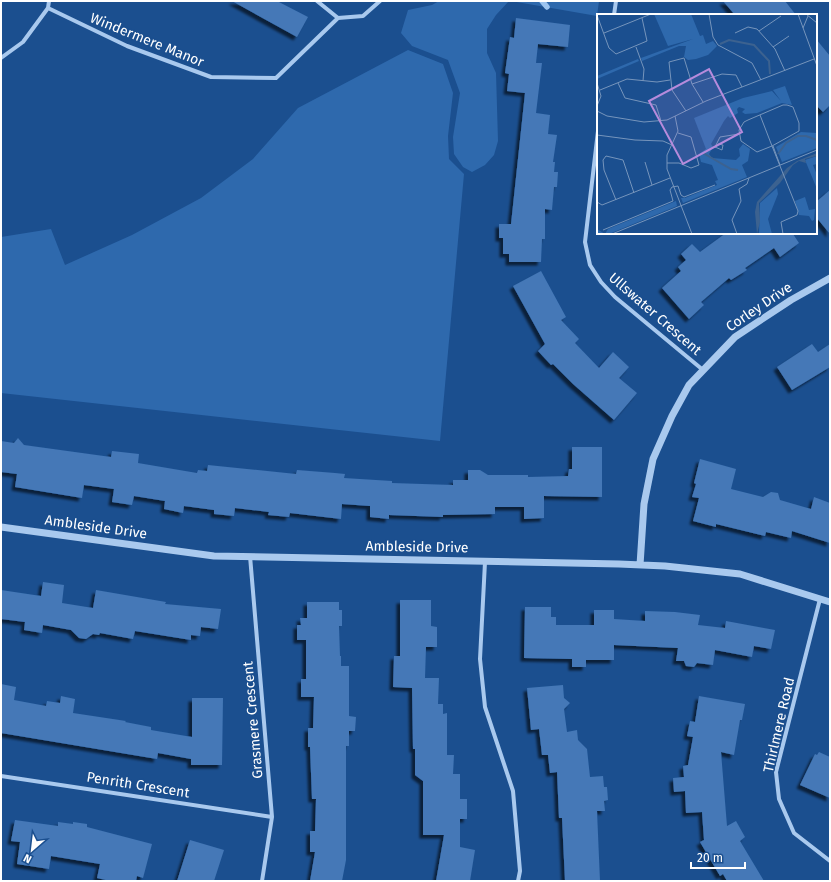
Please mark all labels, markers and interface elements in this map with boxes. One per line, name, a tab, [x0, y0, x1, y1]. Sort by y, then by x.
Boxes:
street label: Windermere Manor	[88, 9, 207, 71]
inset map	[597, 14, 817, 234]
street label: Ullswater Crescent	[605, 269, 705, 359]
street label: Corley Drive	[723, 279, 795, 335]
street label: Ambleside Drive	[44, 511, 148, 543]
street label: Ambleside Drive	[365, 538, 469, 556]
street label: Grasmere Crescent	[239, 660, 267, 779]
street label: Thirlmere Road	[760, 676, 798, 774]
street label: Penrith Crescent	[85, 768, 192, 802]
north arrow	[12, 830, 52, 870]
scale bar	[691, 844, 745, 870]
text: N	[21, 851, 34, 866]
text: 20 m	[697, 851, 723, 865]

